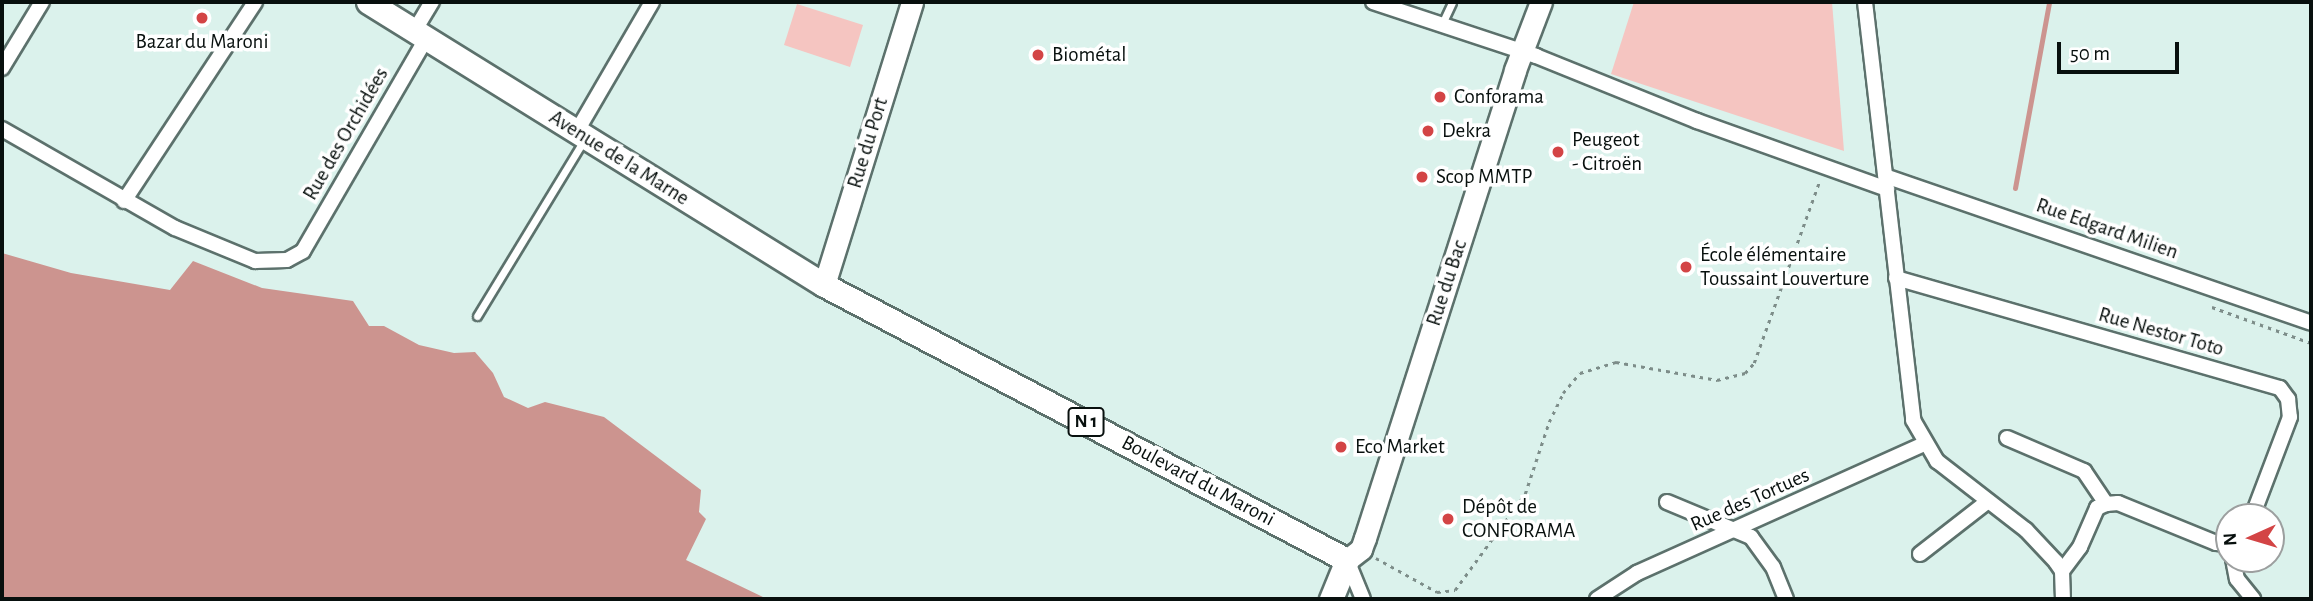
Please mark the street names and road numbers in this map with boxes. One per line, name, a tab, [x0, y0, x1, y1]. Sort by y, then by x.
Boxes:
street label: Rue des Orchidées	[298, 63, 394, 205]
street label: Rue du Port	[842, 94, 894, 192]
street label: Avenue de la Marne	[544, 105, 694, 211]
street label: Rue Edgard Milien	[2033, 193, 2181, 265]
street label: Rue du Bac	[1421, 237, 1473, 329]
street label: Rue Nestor Toto	[2095, 302, 2227, 362]
road number: N 1	[1067, 406, 1105, 438]
street label: Boulevard du Maroni	[1117, 430, 1279, 532]
street label: Rue des Tortues	[1687, 463, 1813, 537]

